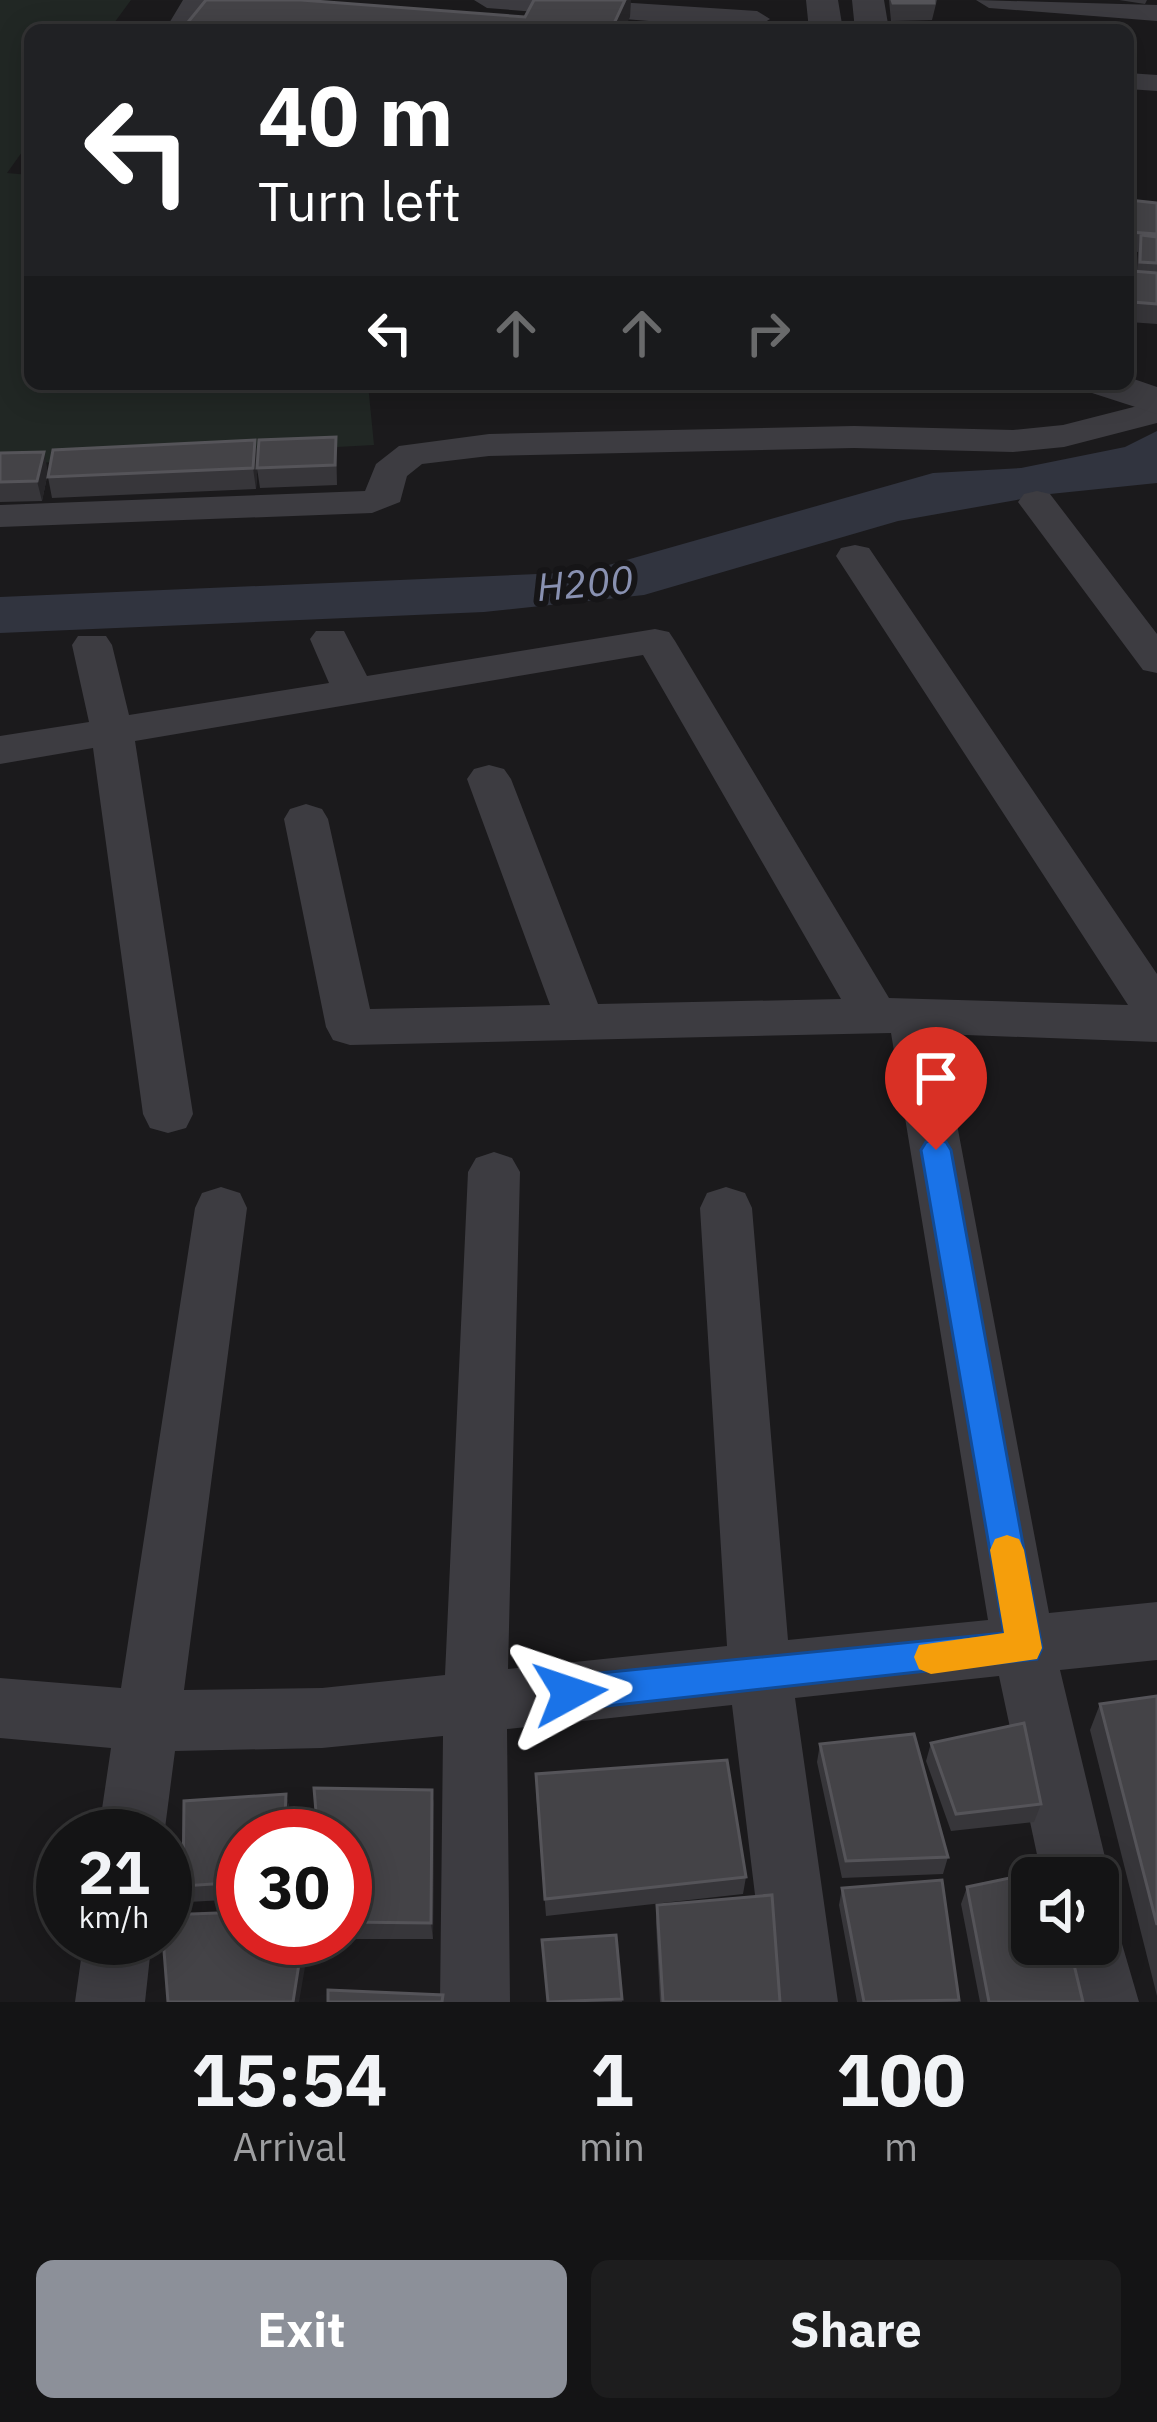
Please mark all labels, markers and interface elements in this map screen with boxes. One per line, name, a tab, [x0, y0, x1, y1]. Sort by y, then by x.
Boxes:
text: 40 m	[258, 60, 454, 169]
icon: left	[60, 72, 216, 228]
text: Turn left	[258, 166, 461, 236]
icon: left	[357, 300, 423, 366]
icon: ahead	[483, 300, 549, 366]
icon: ahead	[609, 300, 675, 366]
icon: right	[735, 300, 801, 366]
water label: H200	[534, 553, 635, 612]
pin	[885, 1027, 987, 1150]
icon: arrive	[903, 1045, 969, 1111]
position arrow	[507, 1630, 633, 1756]
speed limit sign: 30	[216, 1809, 372, 1965]
text: 21	[78, 1832, 150, 1911]
map controls	[1011, 1857, 1119, 1965]
button: sound	[1011, 1857, 1119, 1965]
text: km/h	[79, 1897, 149, 1936]
text: 15:54	[191, 2032, 388, 2126]
text: 1	[590, 2032, 634, 2126]
text: 100	[836, 2032, 966, 2126]
text: Arrival	[233, 2121, 346, 2172]
text: min	[579, 2121, 645, 2172]
text: m	[884, 2121, 918, 2172]
button: Exit	[36, 2260, 567, 2398]
button: Share	[591, 2260, 1121, 2398]

